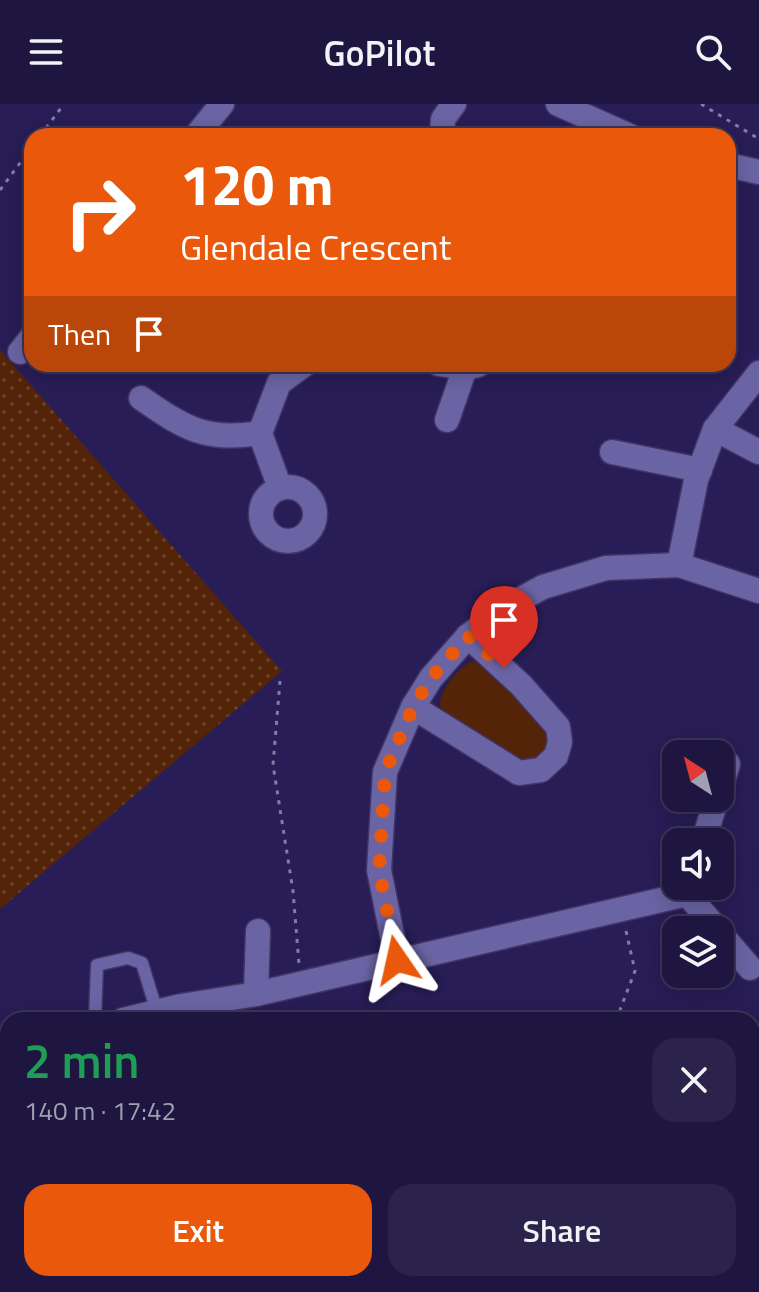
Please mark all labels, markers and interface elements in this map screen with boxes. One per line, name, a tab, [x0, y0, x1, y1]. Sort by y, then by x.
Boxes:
text: GoPilot	[324, 25, 435, 80]
icon: menu	[24, 30, 68, 74]
icon: search	[691, 30, 735, 74]
text: 120 m	[180, 142, 333, 227]
icon: right	[48, 160, 152, 264]
text: Glendale Crescent	[180, 219, 451, 274]
text: Then	[48, 311, 111, 357]
icon: arrive	[127, 312, 171, 356]
pin	[470, 586, 538, 668]
icon: arrive	[482, 598, 526, 642]
north arrow	[662, 740, 734, 812]
map controls	[662, 740, 734, 988]
button: sound	[662, 828, 734, 900]
button: layers	[662, 916, 734, 988]
position arrow	[355, 918, 439, 1002]
text: 2 min	[24, 1024, 139, 1097]
button: close	[652, 1038, 736, 1122]
text: 140 m · 17:42	[24, 1091, 176, 1130]
button: Exit	[24, 1184, 372, 1276]
button: Share	[388, 1184, 736, 1276]

